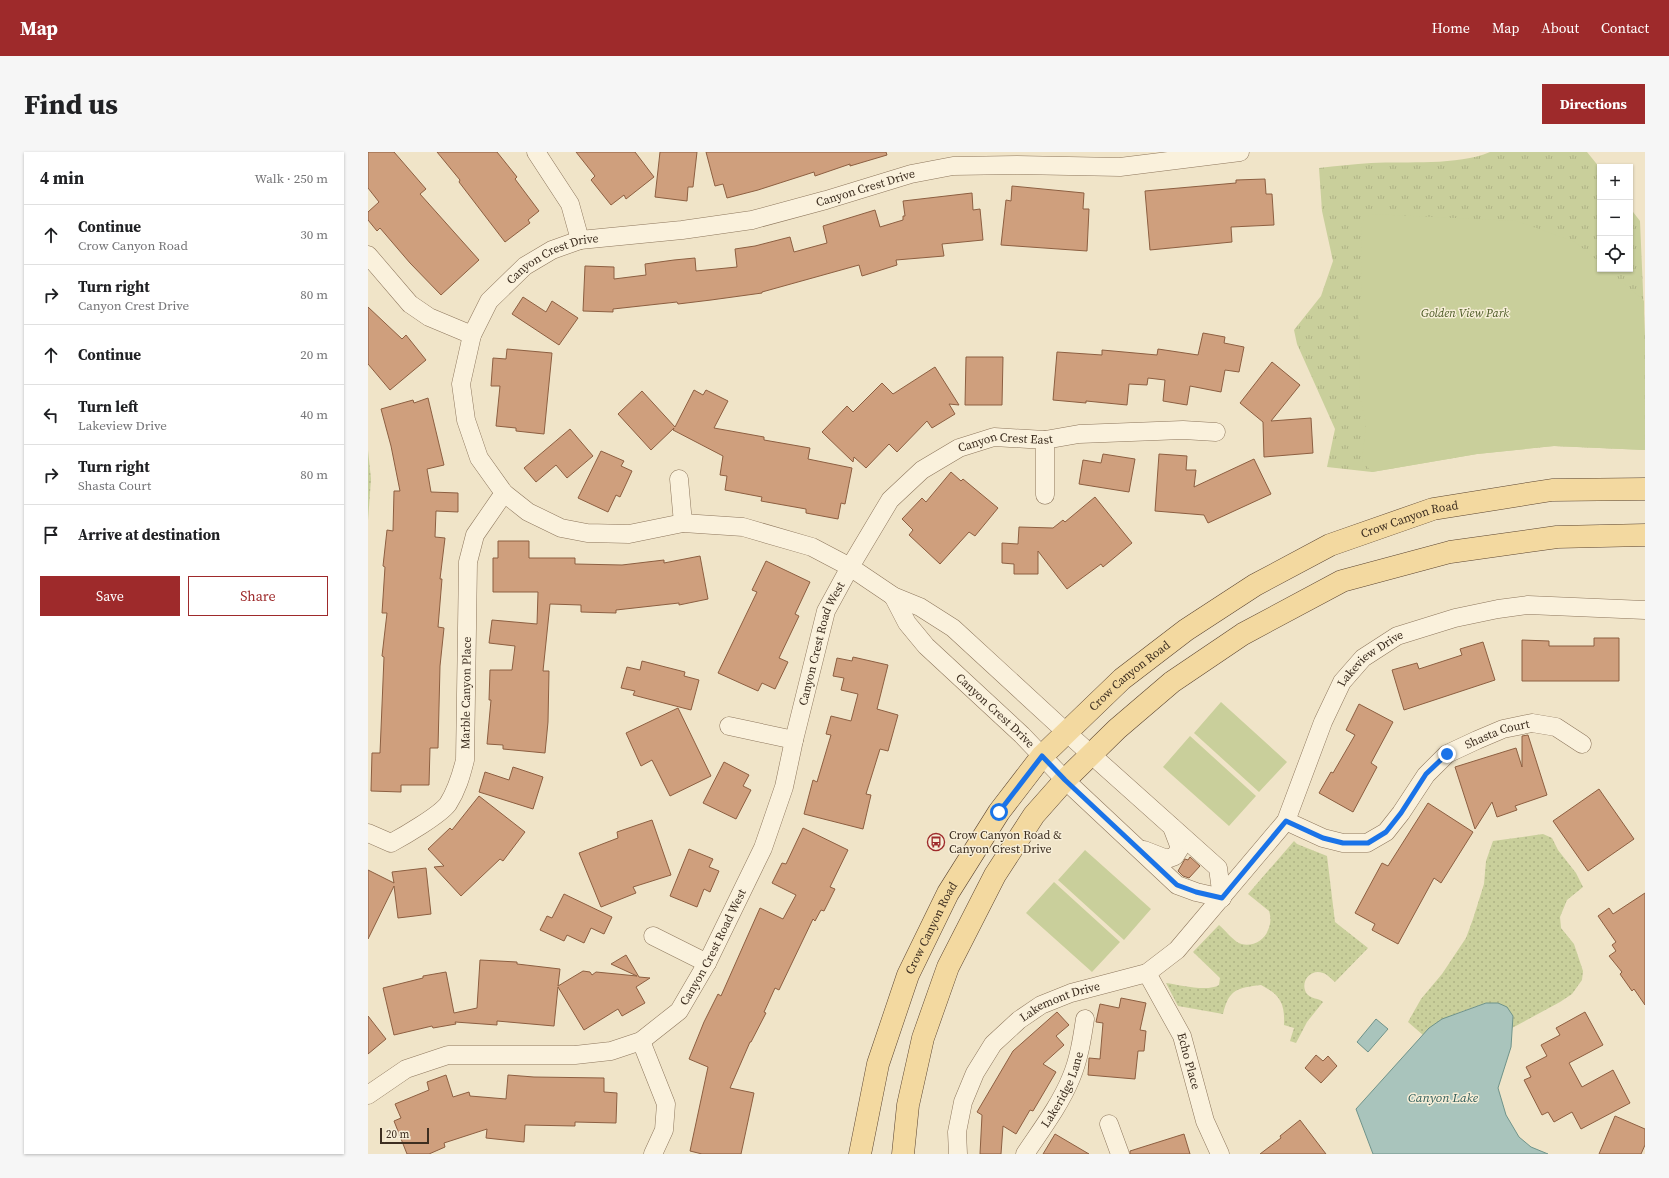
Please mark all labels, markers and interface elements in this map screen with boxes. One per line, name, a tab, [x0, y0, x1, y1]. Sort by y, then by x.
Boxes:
text: Map	[20, 15, 58, 41]
text: Home	[1432, 18, 1470, 38]
text: Map	[1492, 18, 1519, 38]
text: About	[1541, 18, 1579, 38]
text: Contact	[1601, 18, 1649, 38]
button: Directions	[1542, 84, 1645, 124]
text: Find us	[24, 85, 118, 123]
map controls	[1597, 164, 1633, 272]
button: +	[1597, 164, 1633, 200]
street label: Canyon Crest Drive	[814, 165, 916, 210]
text: 4 min	[40, 166, 84, 190]
text: Walk · 250 m	[255, 170, 328, 187]
button: −	[1597, 200, 1633, 236]
text: Continue	[78, 216, 141, 237]
icon: ahead	[40, 224, 62, 246]
text: 30 m	[300, 226, 328, 243]
street label: Canyon Crest Drive	[503, 230, 599, 288]
button: locate	[1597, 236, 1633, 272]
text: Crow Canyon Road	[78, 237, 188, 254]
text: Turn right	[78, 276, 150, 297]
icon: right	[40, 284, 62, 306]
text: 80 m	[300, 286, 328, 303]
text: Canyon Crest Drive	[78, 297, 189, 314]
park label: Golden View Park	[1421, 305, 1509, 321]
icon: ahead	[40, 344, 62, 366]
text: Continue	[78, 344, 141, 365]
text: 20 m	[300, 346, 328, 363]
text: Turn left	[78, 396, 138, 417]
icon: left	[40, 404, 62, 426]
text: 40 m	[300, 406, 328, 423]
text: Lakeview Drive	[78, 417, 167, 434]
street label: Canyon Crest East	[956, 428, 1054, 456]
text: Turn right	[78, 456, 150, 477]
icon: right	[40, 464, 62, 486]
text: 80 m	[300, 466, 328, 483]
text: Shasta Court	[78, 477, 151, 494]
street label: Crow Canyon Road	[1359, 497, 1459, 542]
icon: arrive	[40, 524, 62, 546]
text: Arrive at destination	[78, 524, 220, 545]
button: Save	[40, 576, 180, 616]
button: Share	[188, 576, 328, 616]
street label: Canyon Crest Road West	[795, 579, 848, 707]
street label: Lakeview Drive	[1333, 627, 1405, 689]
street label: Marble Canyon Place	[457, 636, 475, 749]
street label: Crow Canyon Road	[1085, 637, 1173, 715]
street label: Canyon Crest Drive	[952, 670, 1038, 752]
street label: Shasta Court	[1462, 716, 1531, 753]
route end	[1438, 745, 1456, 763]
route start	[990, 803, 1008, 821]
place label: Crow Canyon Road & Canyon Crest Drive	[949, 827, 1062, 857]
bus stop icon: Crow Canyon Road & Canyon Crest Drive	[926, 832, 946, 852]
street label: Crow Canyon Road	[901, 879, 961, 977]
street label: Canyon Crest Road West	[676, 886, 750, 1008]
street label: Lakemont Drive	[1017, 978, 1102, 1025]
street label: Echo Place	[1173, 1031, 1204, 1091]
street label: Lakeridge Lane	[1037, 1050, 1087, 1131]
water label: Canyon Lake	[1408, 1089, 1479, 1106]
scale bar	[380, 1126, 429, 1145]
text: 20 m	[386, 1127, 409, 1142]

